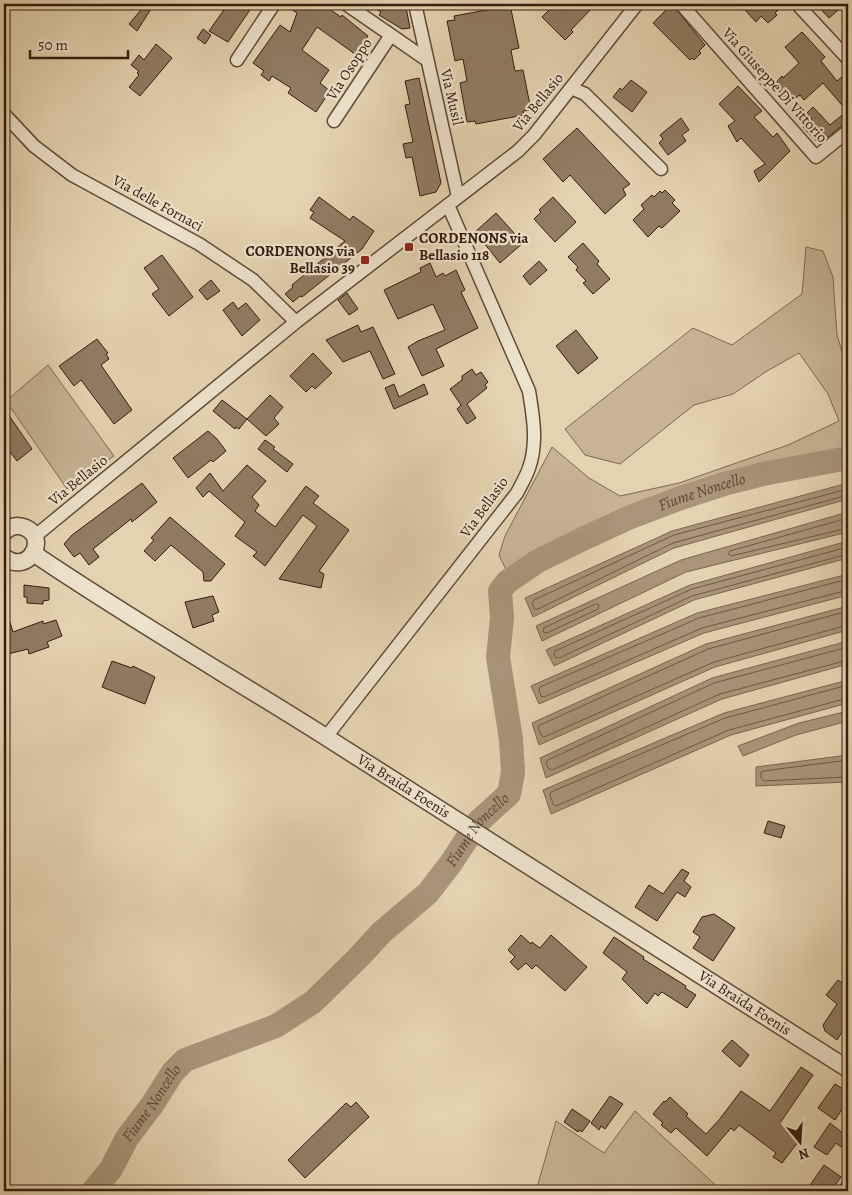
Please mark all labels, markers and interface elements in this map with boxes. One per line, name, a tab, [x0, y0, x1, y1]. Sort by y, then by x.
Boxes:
street label: Via Giuseppe Di Vittorio	[717, 22, 832, 147]
scale bar	[30, 28, 128, 60]
street label: Via Osoppo	[321, 34, 376, 105]
text: 50 m	[38, 35, 68, 55]
street label: Via Musil	[436, 66, 468, 127]
street label: Via Bellasio	[507, 68, 568, 136]
street label: Via delle Fornaci	[108, 169, 207, 236]
place label: CORDENONS via Bellasio 118	[419, 228, 529, 265]
place label: CORDENONS via Bellasio 39	[245, 241, 356, 278]
marker: CORDENONS via Bellasio 118	[403, 241, 415, 253]
marker: CORDENONS via Bellasio 39	[359, 254, 371, 266]
street label: Via Bellasio	[44, 450, 112, 511]
water label: Fiume Noncello	[655, 468, 748, 517]
street label: Via Bellasio	[455, 473, 513, 542]
street label: Via Braida Foenis	[353, 749, 454, 823]
water label: Fiume Noncello	[440, 788, 514, 871]
street label: Via Braida Foenis	[694, 965, 795, 1040]
water label: Fiume Noncello	[117, 1059, 186, 1147]
north arrow	[774, 1118, 824, 1168]
text: N	[796, 1143, 812, 1164]

